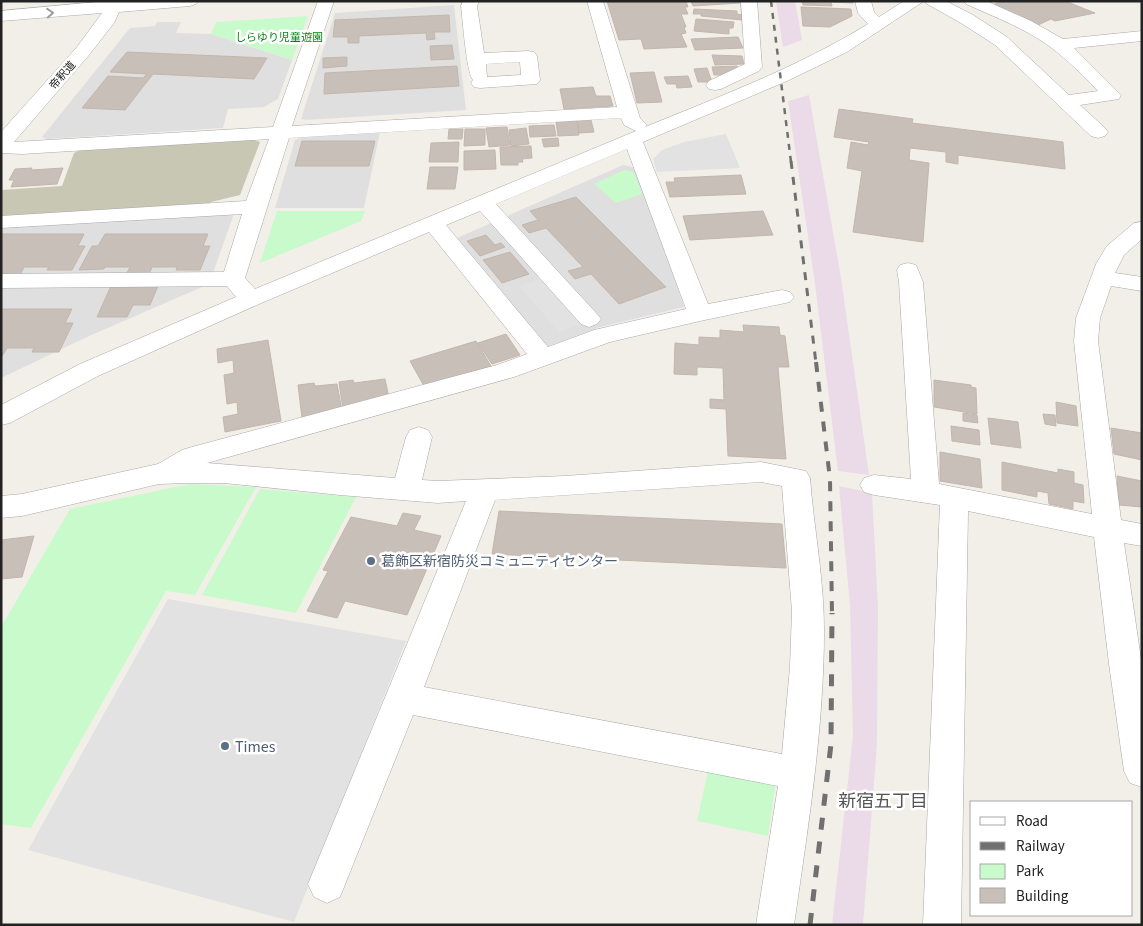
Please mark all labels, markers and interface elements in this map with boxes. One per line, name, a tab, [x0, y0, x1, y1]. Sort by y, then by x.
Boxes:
one-way arrow	[46, 7, 54, 18]
park label: しらゆり児童遊園	[235, 30, 323, 45]
street label: 帝釈道	[46, 58, 79, 93]
place label: 葛飾区新宿防災コミュニティセンター	[381, 552, 618, 572]
marker: 葛飾区新宿防災コミュニティセンター	[365, 555, 377, 567]
place label: Times	[235, 736, 276, 758]
marker: Times	[219, 740, 231, 752]
district label: 新宿五丁目	[838, 789, 928, 814]
legend	[970, 801, 1133, 916]
text: Road	[1016, 811, 1048, 832]
text: Railway	[1016, 836, 1065, 857]
text: Park	[1016, 861, 1045, 882]
text: Building	[1016, 886, 1069, 907]

